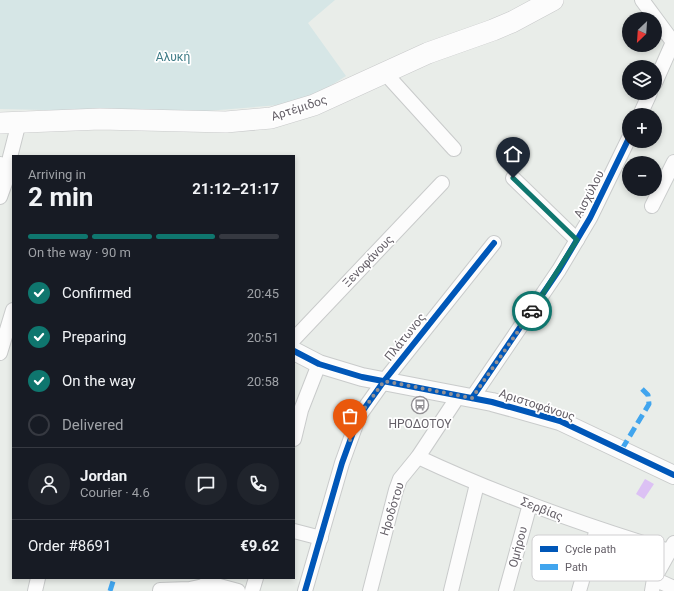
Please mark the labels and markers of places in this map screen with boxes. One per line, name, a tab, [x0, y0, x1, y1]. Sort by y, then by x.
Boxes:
pin	[496, 137, 530, 178]
bus stop icon: ΗΡΟΔΟΤΟΥ	[410, 395, 430, 415]
pin	[333, 399, 367, 440]
place label: ΗΡΟΔΟΤΟΥ	[388, 417, 452, 431]

